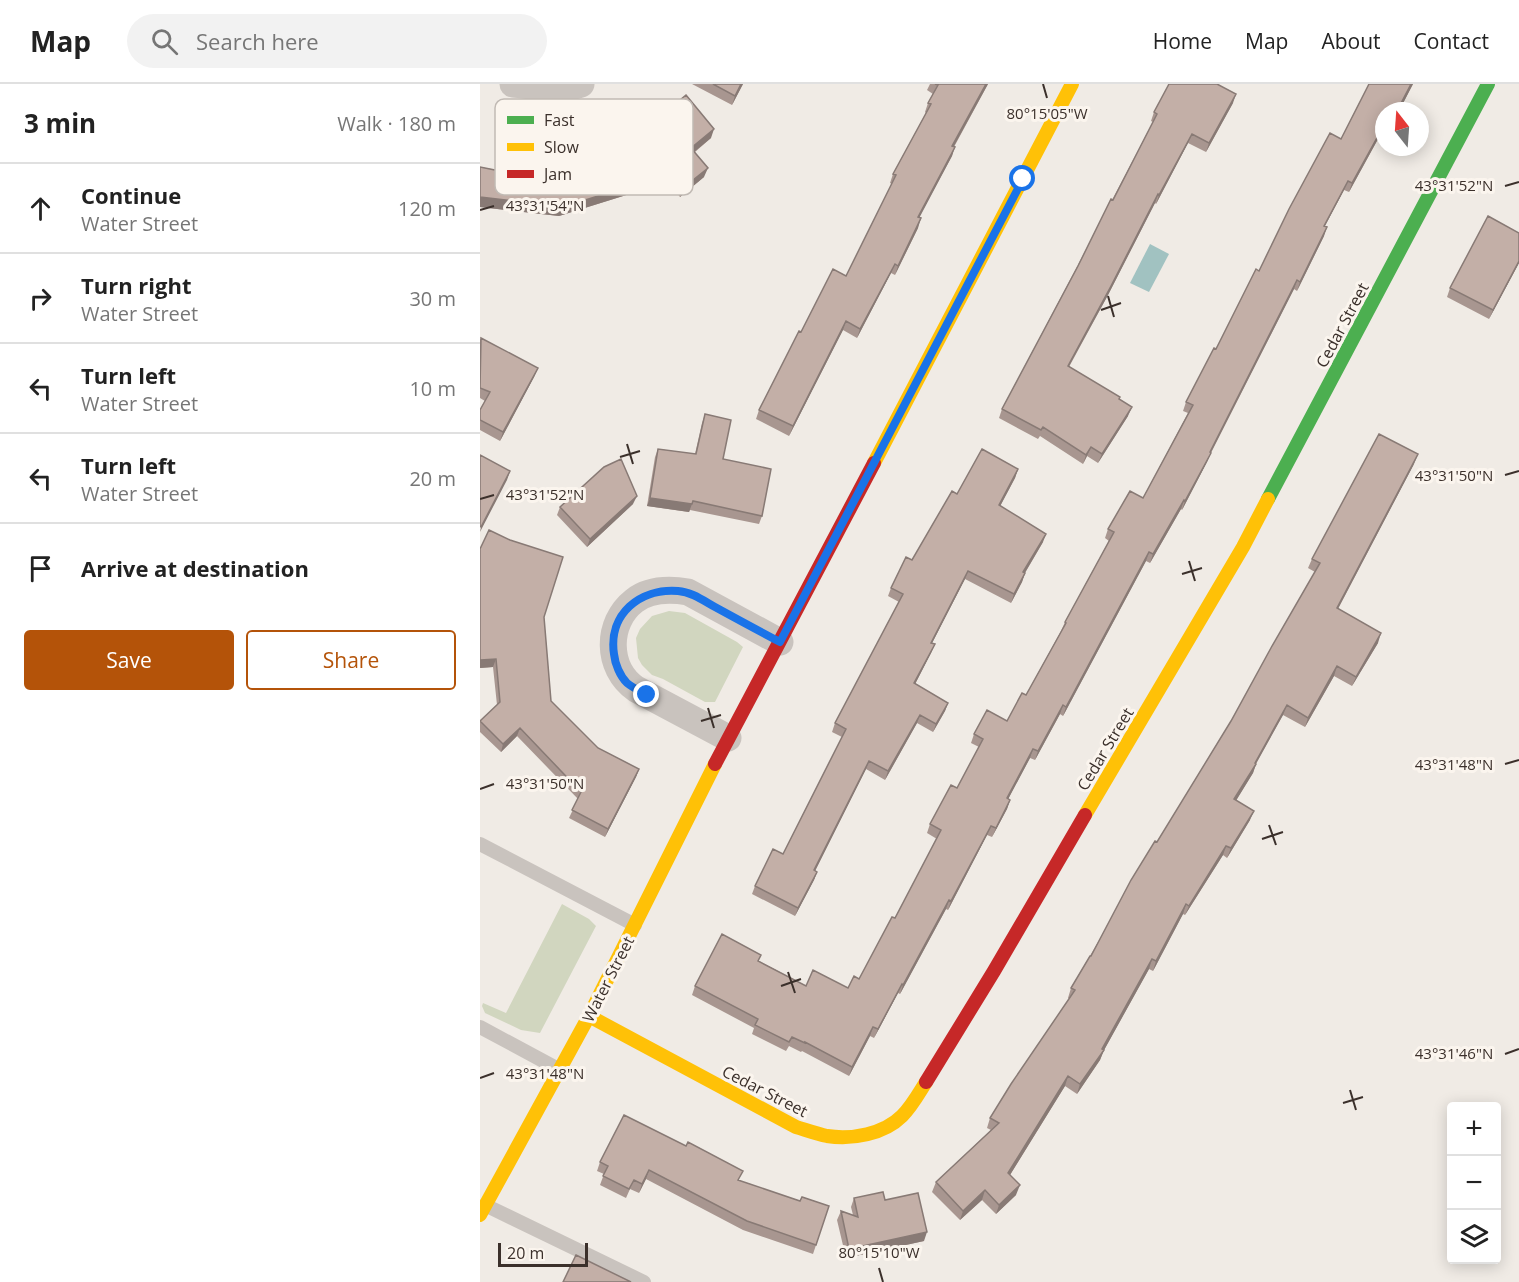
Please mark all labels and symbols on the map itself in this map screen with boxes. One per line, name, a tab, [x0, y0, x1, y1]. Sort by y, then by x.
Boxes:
legend	[495, 99, 693, 195]
north arrow	[1375, 102, 1429, 156]
text: 80°15'05"W	[1007, 103, 1088, 123]
text: Fast	[544, 109, 575, 131]
text: Slow	[544, 136, 579, 158]
text: Jam	[542, 163, 572, 185]
route start	[1009, 165, 1035, 191]
text: 43°31'52"N	[1415, 175, 1493, 195]
text: 43°31'54"N	[506, 195, 584, 215]
street label: Cedar Street	[1310, 278, 1374, 371]
text: 43°31'50"N	[1415, 465, 1493, 485]
text: 43°31'52"N	[506, 484, 584, 504]
route end	[633, 681, 659, 707]
street label: Cedar Street	[1072, 703, 1139, 795]
text: 43°31'48"N	[1415, 754, 1493, 774]
text: 43°31'50"N	[506, 773, 584, 793]
street label: Water Street	[577, 932, 639, 1026]
text: 43°31'46"N	[1415, 1043, 1493, 1063]
street label: Cedar Street	[719, 1060, 812, 1122]
text: 43°31'48"N	[506, 1063, 584, 1083]
scale bar	[498, 1240, 588, 1268]
text: 80°15'10"W	[839, 1242, 920, 1262]

